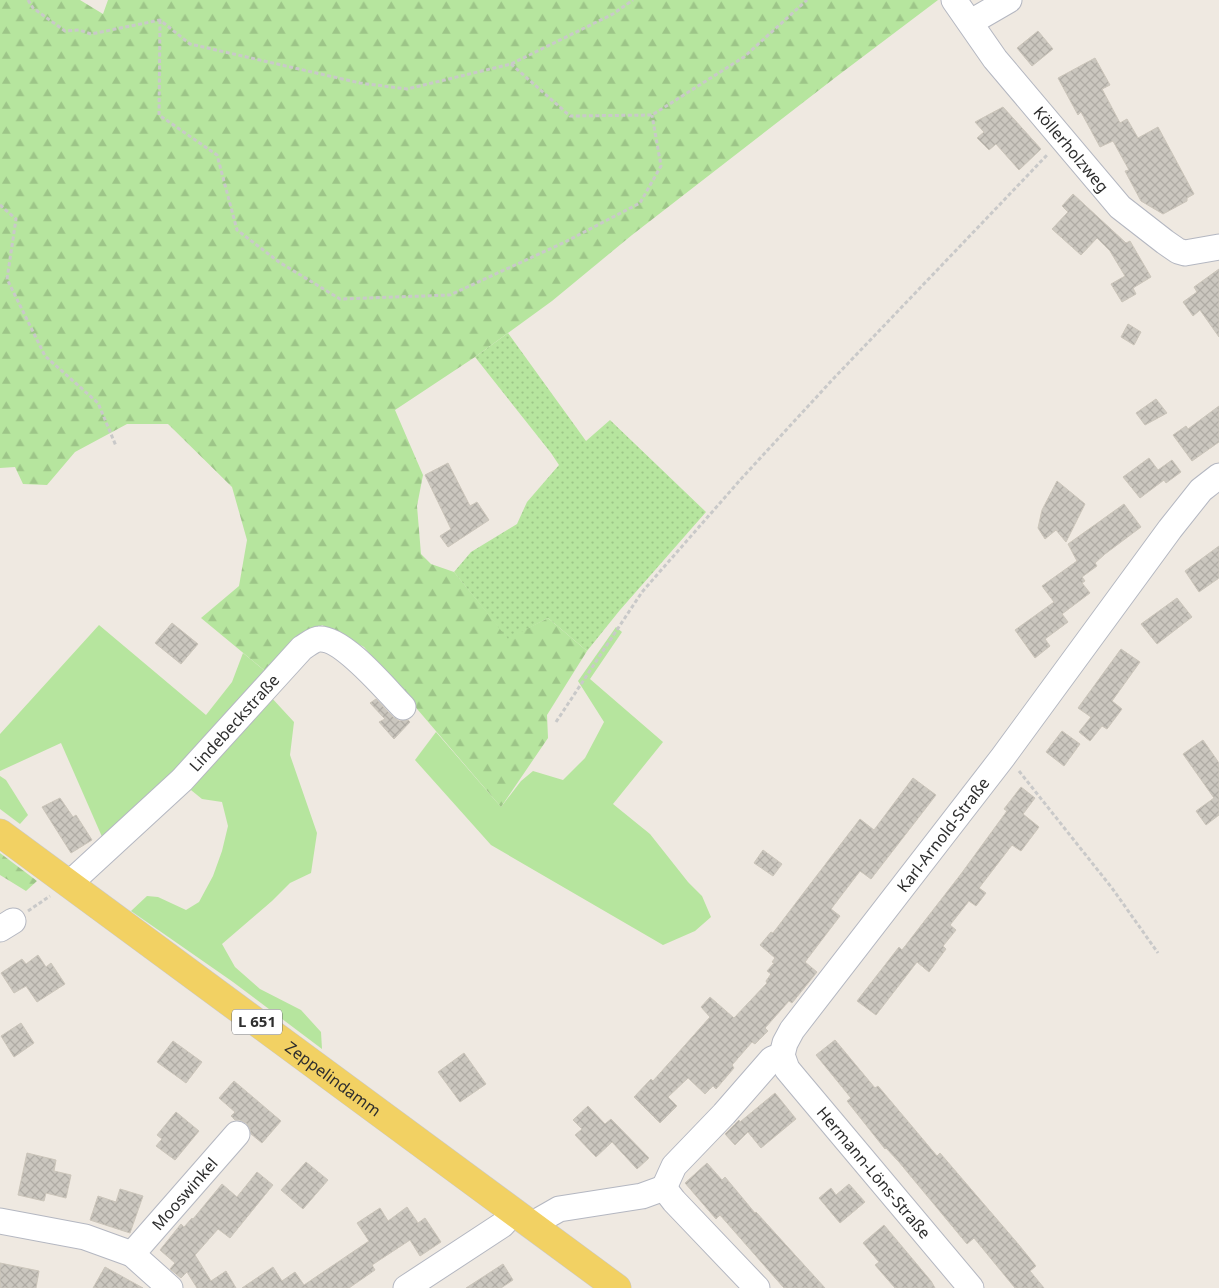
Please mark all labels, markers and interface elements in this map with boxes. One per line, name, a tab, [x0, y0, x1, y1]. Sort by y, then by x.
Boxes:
street label: Köllerholzweg	[1029, 102, 1114, 197]
street label: Lindebeckstraße	[184, 669, 284, 776]
street label: Karl-Arnold-Straße	[892, 773, 994, 897]
road number: L 651	[232, 1010, 282, 1034]
street label: Zeppelindamm	[281, 1036, 386, 1121]
street label: Hermann-Löns-Straße	[812, 1102, 936, 1243]
street label: Mooswinkel	[147, 1153, 223, 1235]

